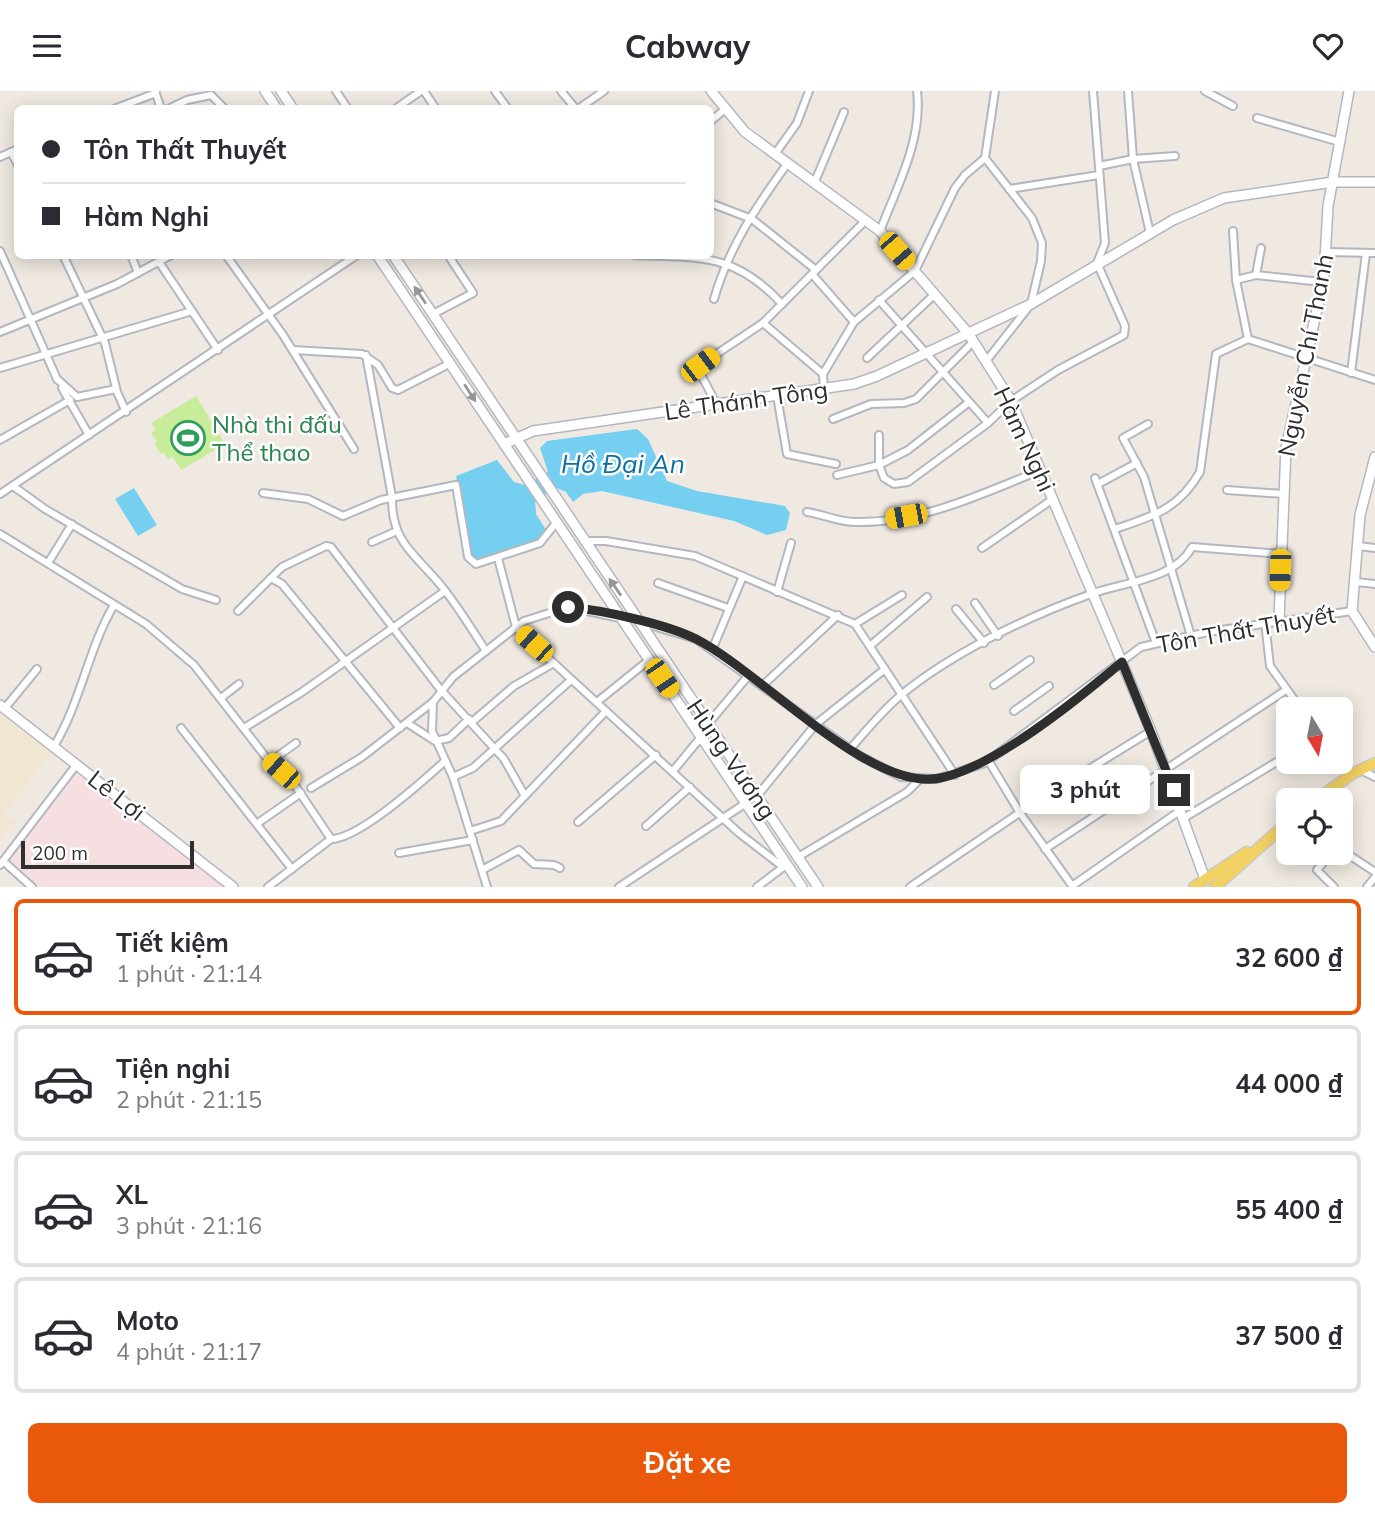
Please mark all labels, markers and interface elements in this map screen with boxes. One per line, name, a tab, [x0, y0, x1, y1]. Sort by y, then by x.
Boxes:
text: Cabway	[625, 26, 750, 66]
icon: menu	[28, 27, 66, 65]
icon: heart	[1309, 27, 1347, 65]
text: Tôn Thất Thuyết	[84, 133, 286, 166]
text: Hàm Nghi	[84, 200, 209, 233]
car	[876, 228, 919, 274]
street label: Nguyễn Chí Thanh	[1271, 251, 1339, 459]
one-way arrow	[413, 285, 426, 305]
car	[677, 344, 724, 386]
street label: Lê Thánh Tông	[662, 374, 830, 426]
street label: Hàm Nghi	[988, 382, 1062, 496]
one-way arrow	[463, 384, 476, 403]
place label: Nhà thi đấu Thể thao	[212, 409, 342, 467]
sports icon: Nhà thi đấu Thể thao	[169, 419, 207, 457]
water label: Hồ Đại An	[561, 447, 685, 480]
car	[884, 502, 929, 530]
car	[1269, 549, 1292, 591]
one-way arrow	[608, 578, 622, 596]
route start	[552, 591, 584, 623]
street label: Tôn Thất Thuyết	[1154, 599, 1338, 659]
car	[512, 622, 557, 666]
car	[642, 655, 683, 701]
street label: Hùng Vương	[681, 693, 783, 825]
north arrow	[1276, 697, 1353, 773]
map controls	[1276, 697, 1353, 865]
car	[259, 749, 304, 793]
street label: Lê Lợi	[82, 763, 152, 827]
callout: 3 phút	[1020, 765, 1150, 815]
route end	[1158, 774, 1190, 806]
text: 3 phút	[1050, 775, 1120, 804]
button: locate	[1276, 788, 1353, 865]
scale bar	[21, 838, 194, 870]
text: 200 m	[32, 841, 88, 865]
icon: car	[32, 926, 95, 989]
text: Tiết kiệm	[116, 926, 229, 959]
text: 32 600 ₫	[1235, 941, 1343, 974]
text: 1 phút · 21:14	[116, 959, 262, 988]
icon: car	[32, 1052, 95, 1115]
text: Tiện nghi	[116, 1052, 230, 1085]
text: 44 000 ₫	[1235, 1067, 1343, 1100]
text: 2 phút · 21:15	[116, 1085, 262, 1114]
icon: car	[32, 1178, 95, 1241]
text: XL	[116, 1178, 148, 1211]
text: 55 400 ₫	[1235, 1193, 1343, 1226]
text: 3 phút · 21:16	[116, 1211, 262, 1240]
icon: car	[32, 1304, 95, 1367]
text: Moto	[116, 1304, 179, 1337]
text: 37 500 ₫	[1235, 1319, 1343, 1352]
text: 4 phút · 21:17	[116, 1337, 262, 1366]
button: Đặt xe	[28, 1423, 1347, 1503]

